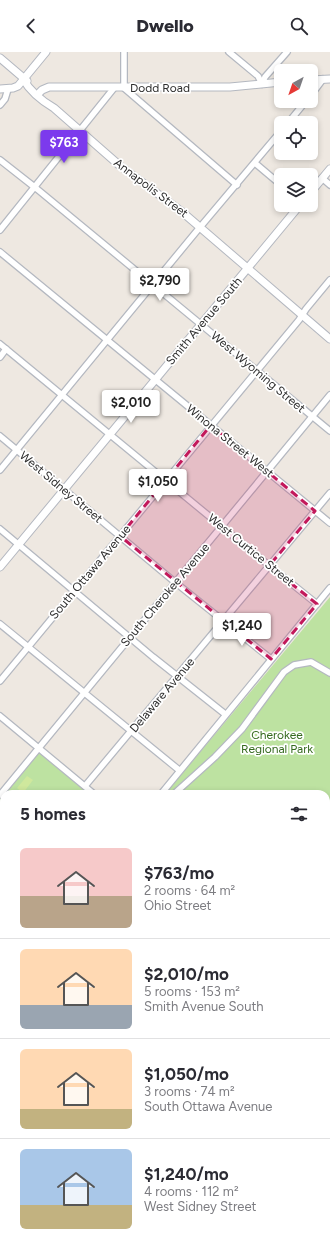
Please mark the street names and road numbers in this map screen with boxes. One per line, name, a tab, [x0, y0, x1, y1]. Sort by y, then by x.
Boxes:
street label: Dodd Road	[130, 81, 190, 95]
street label: Annapolis Street	[111, 156, 191, 221]
street label: Smith Avenue South	[163, 274, 245, 368]
street label: West Wyoming Street	[208, 329, 308, 416]
street label: Winona Street West	[184, 402, 277, 481]
street label: West Sidney Street	[17, 448, 106, 526]
street label: West Curtice Street	[205, 511, 297, 589]
street label: South Ottawa Avenue	[47, 522, 134, 622]
street label: South Cherokee Avenue	[118, 540, 213, 649]
street label: Delaware Avenue	[127, 655, 198, 735]

